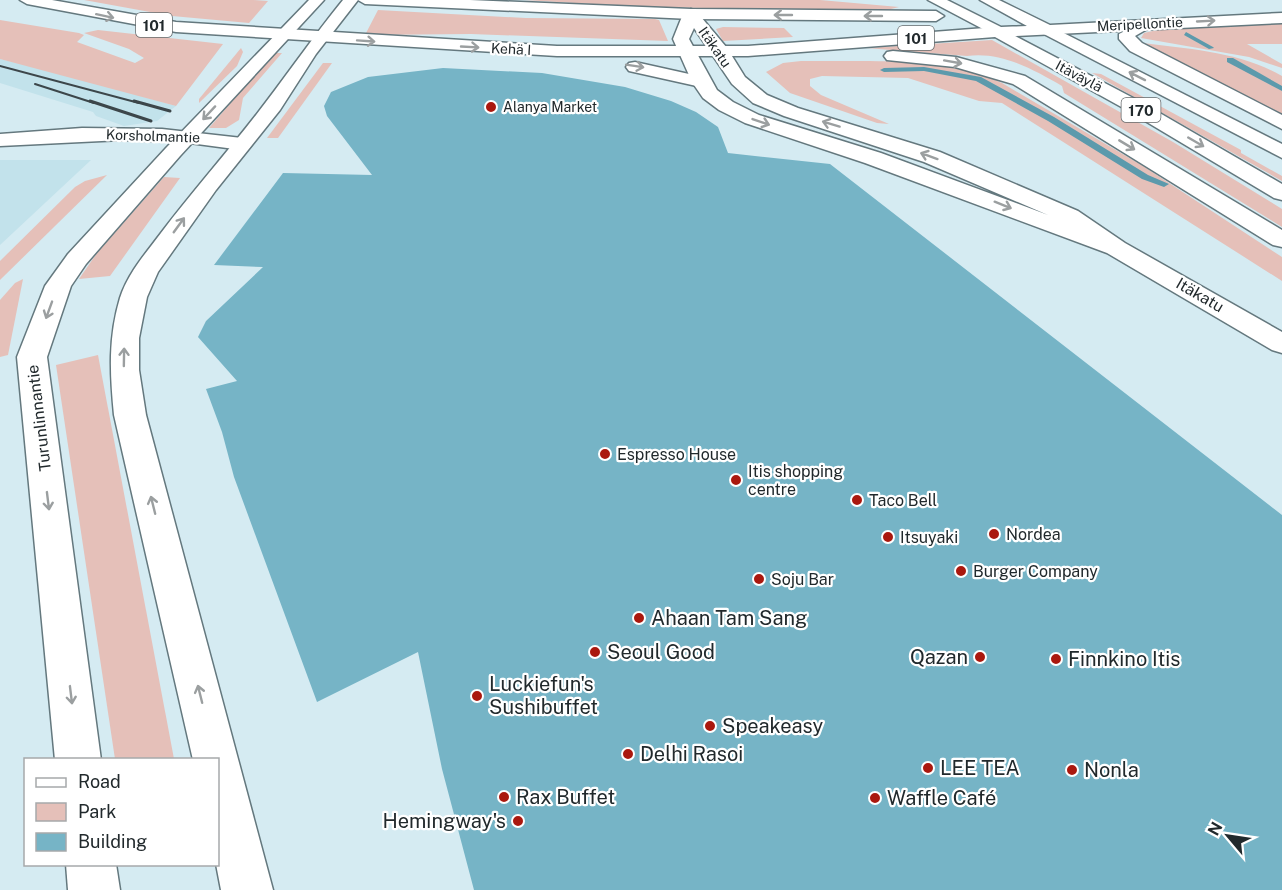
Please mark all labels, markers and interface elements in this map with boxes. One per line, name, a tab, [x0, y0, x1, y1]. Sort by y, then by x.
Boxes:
one-way arrow	[774, 9, 794, 21]
one-way arrow	[863, 10, 883, 22]
one-way arrow	[95, 11, 114, 22]
road number: 101	[136, 13, 172, 37]
street label: Meripellontie	[1097, 14, 1183, 34]
one-way arrow	[1196, 16, 1216, 27]
street label: Itäkatu	[695, 24, 735, 70]
road number: 101	[898, 26, 934, 50]
one-way arrow	[356, 35, 375, 46]
street label: Kehä I	[490, 40, 532, 58]
one-way arrow	[459, 41, 479, 52]
one-way arrow	[943, 56, 962, 67]
street label: Itäväylä	[1053, 57, 1105, 95]
one-way arrow	[624, 61, 644, 72]
one-way arrow	[1129, 69, 1147, 81]
road number: 170	[1122, 98, 1160, 122]
place label: Alanya Market	[503, 99, 597, 115]
marker: Alanya Market	[484, 100, 498, 114]
one-way arrow	[203, 105, 217, 120]
one-way arrow	[751, 118, 770, 129]
one-way arrow	[822, 118, 841, 129]
street label: Korsholmantie	[106, 126, 200, 146]
one-way arrow	[1187, 136, 1204, 148]
one-way arrow	[1118, 139, 1135, 151]
one-way arrow	[920, 149, 939, 160]
one-way arrow	[993, 200, 1012, 211]
one-way arrow	[173, 218, 185, 234]
street label: Itäkatu	[1173, 274, 1227, 316]
one-way arrow	[43, 300, 54, 319]
one-way arrow	[118, 348, 130, 368]
street label: Turunlinnantie	[23, 364, 55, 472]
place label: Espresso House	[617, 445, 736, 464]
marker: Espresso House	[598, 447, 612, 461]
place label: Itis shopping centre	[748, 462, 843, 499]
marker: Itis shopping centre	[729, 473, 743, 487]
one-way arrow	[43, 491, 54, 511]
place label: Taco Bell	[869, 491, 937, 510]
marker: Taco Bell	[850, 493, 864, 507]
one-way arrow	[146, 496, 158, 515]
place label: Nordea	[1006, 525, 1060, 544]
marker: Nordea	[987, 527, 1001, 541]
place label: Itsuyaki	[900, 528, 958, 547]
marker: Itsuyaki	[881, 530, 895, 544]
place label: Burger Company	[973, 562, 1098, 581]
marker: Burger Company	[954, 564, 968, 578]
place label: Soju Bar	[771, 570, 834, 589]
marker: Soju Bar	[752, 572, 766, 586]
place label: Ahaan Tam Sang	[651, 606, 807, 630]
marker: Ahaan Tam Sang	[632, 611, 646, 625]
place label: Seoul Good	[607, 640, 715, 664]
marker: Seoul Good	[588, 645, 602, 659]
place label: Qazan	[910, 645, 968, 669]
place label: Finnkino Itis	[1068, 647, 1180, 671]
marker: Qazan	[973, 650, 987, 664]
marker: Finnkino Itis	[1049, 652, 1063, 666]
place label: Luckiefun's Sushibuffet	[489, 672, 598, 719]
one-way arrow	[66, 684, 77, 704]
one-way arrow	[193, 685, 205, 704]
marker: Luckiefun's Sushibuffet	[470, 689, 484, 703]
place label: Speakeasy	[722, 714, 824, 738]
marker: Speakeasy	[703, 719, 717, 733]
place label: Delhi Rasoi	[640, 742, 743, 766]
marker: Delhi Rasoi	[621, 747, 635, 761]
place label: LEE TEA	[940, 756, 1020, 780]
legend	[24, 758, 219, 866]
place label: Nonla	[1084, 758, 1139, 782]
marker: LEE TEA	[921, 761, 935, 775]
marker: Nonla	[1065, 763, 1079, 777]
text: Road	[78, 771, 121, 792]
place label: Rax Buffet	[516, 785, 615, 809]
place label: Waffle Café	[887, 786, 996, 810]
marker: Rax Buffet	[497, 790, 511, 804]
marker: Waffle Café	[868, 791, 882, 805]
text: Park	[78, 801, 116, 822]
north arrow	[1198, 806, 1258, 866]
place label: Hemingway's	[383, 809, 506, 833]
marker: Hemingway's	[511, 814, 525, 828]
text: N	[1204, 819, 1227, 839]
text: Building	[78, 831, 147, 852]

